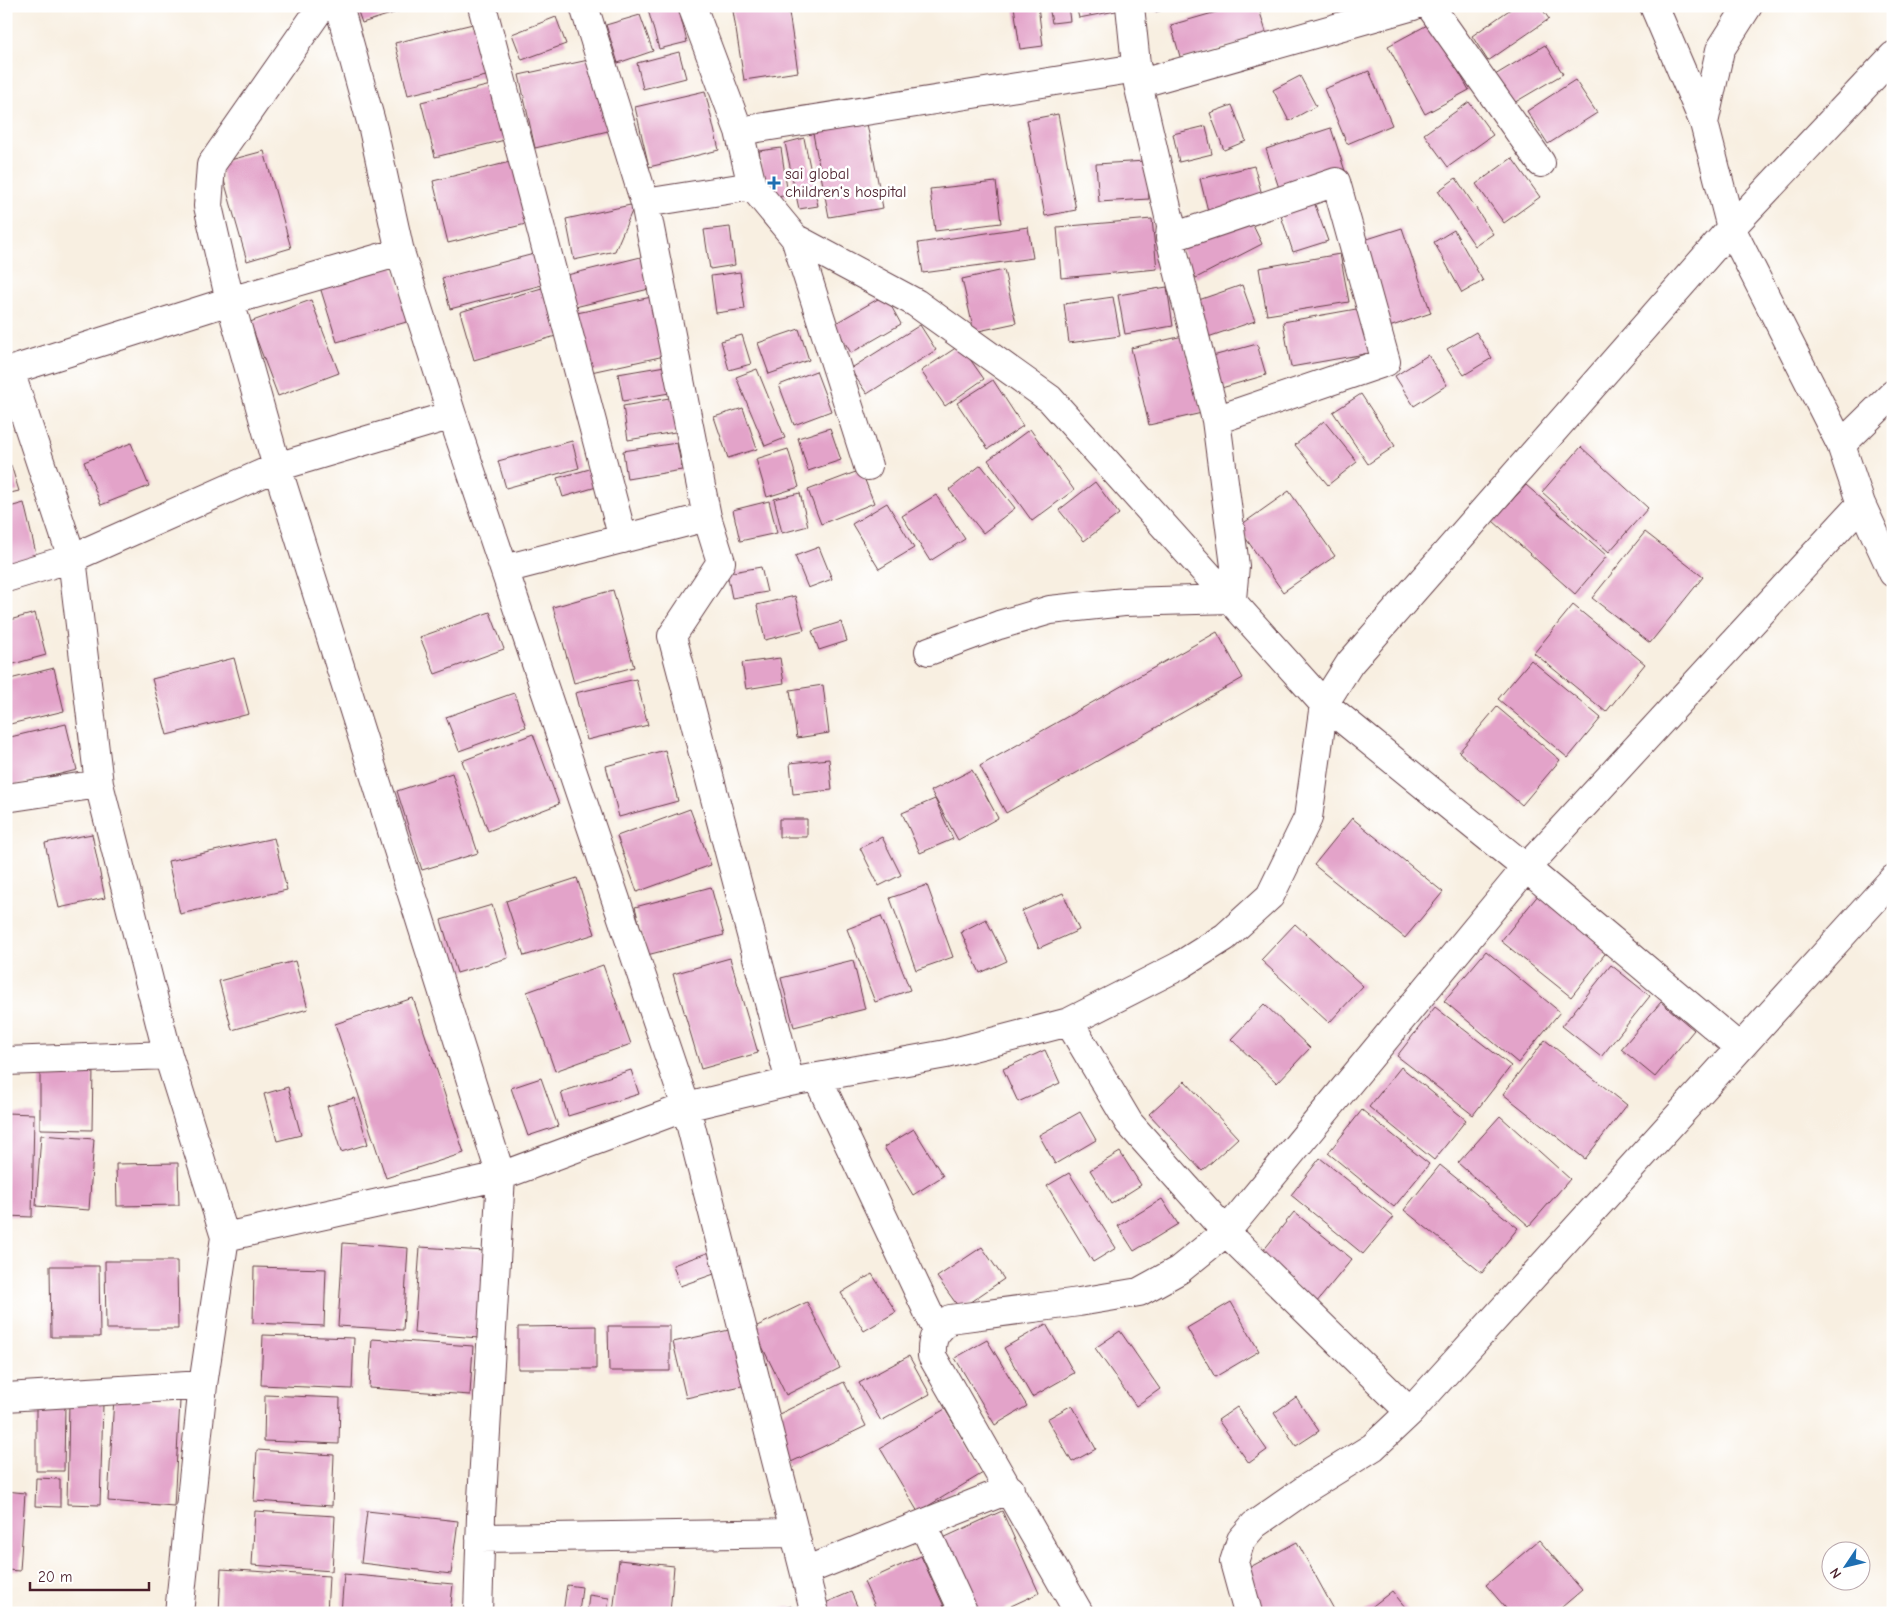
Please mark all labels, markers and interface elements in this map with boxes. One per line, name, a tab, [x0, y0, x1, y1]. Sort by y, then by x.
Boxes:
place label: sai global children's hospital	[785, 165, 907, 201]
marker: sai global children's hospital	[767, 176, 781, 190]
north arrow	[1822, 1542, 1872, 1592]
scale bar	[30, 1559, 149, 1591]
text: N	[1826, 1565, 1845, 1582]
text: 20 m	[38, 1568, 72, 1586]

